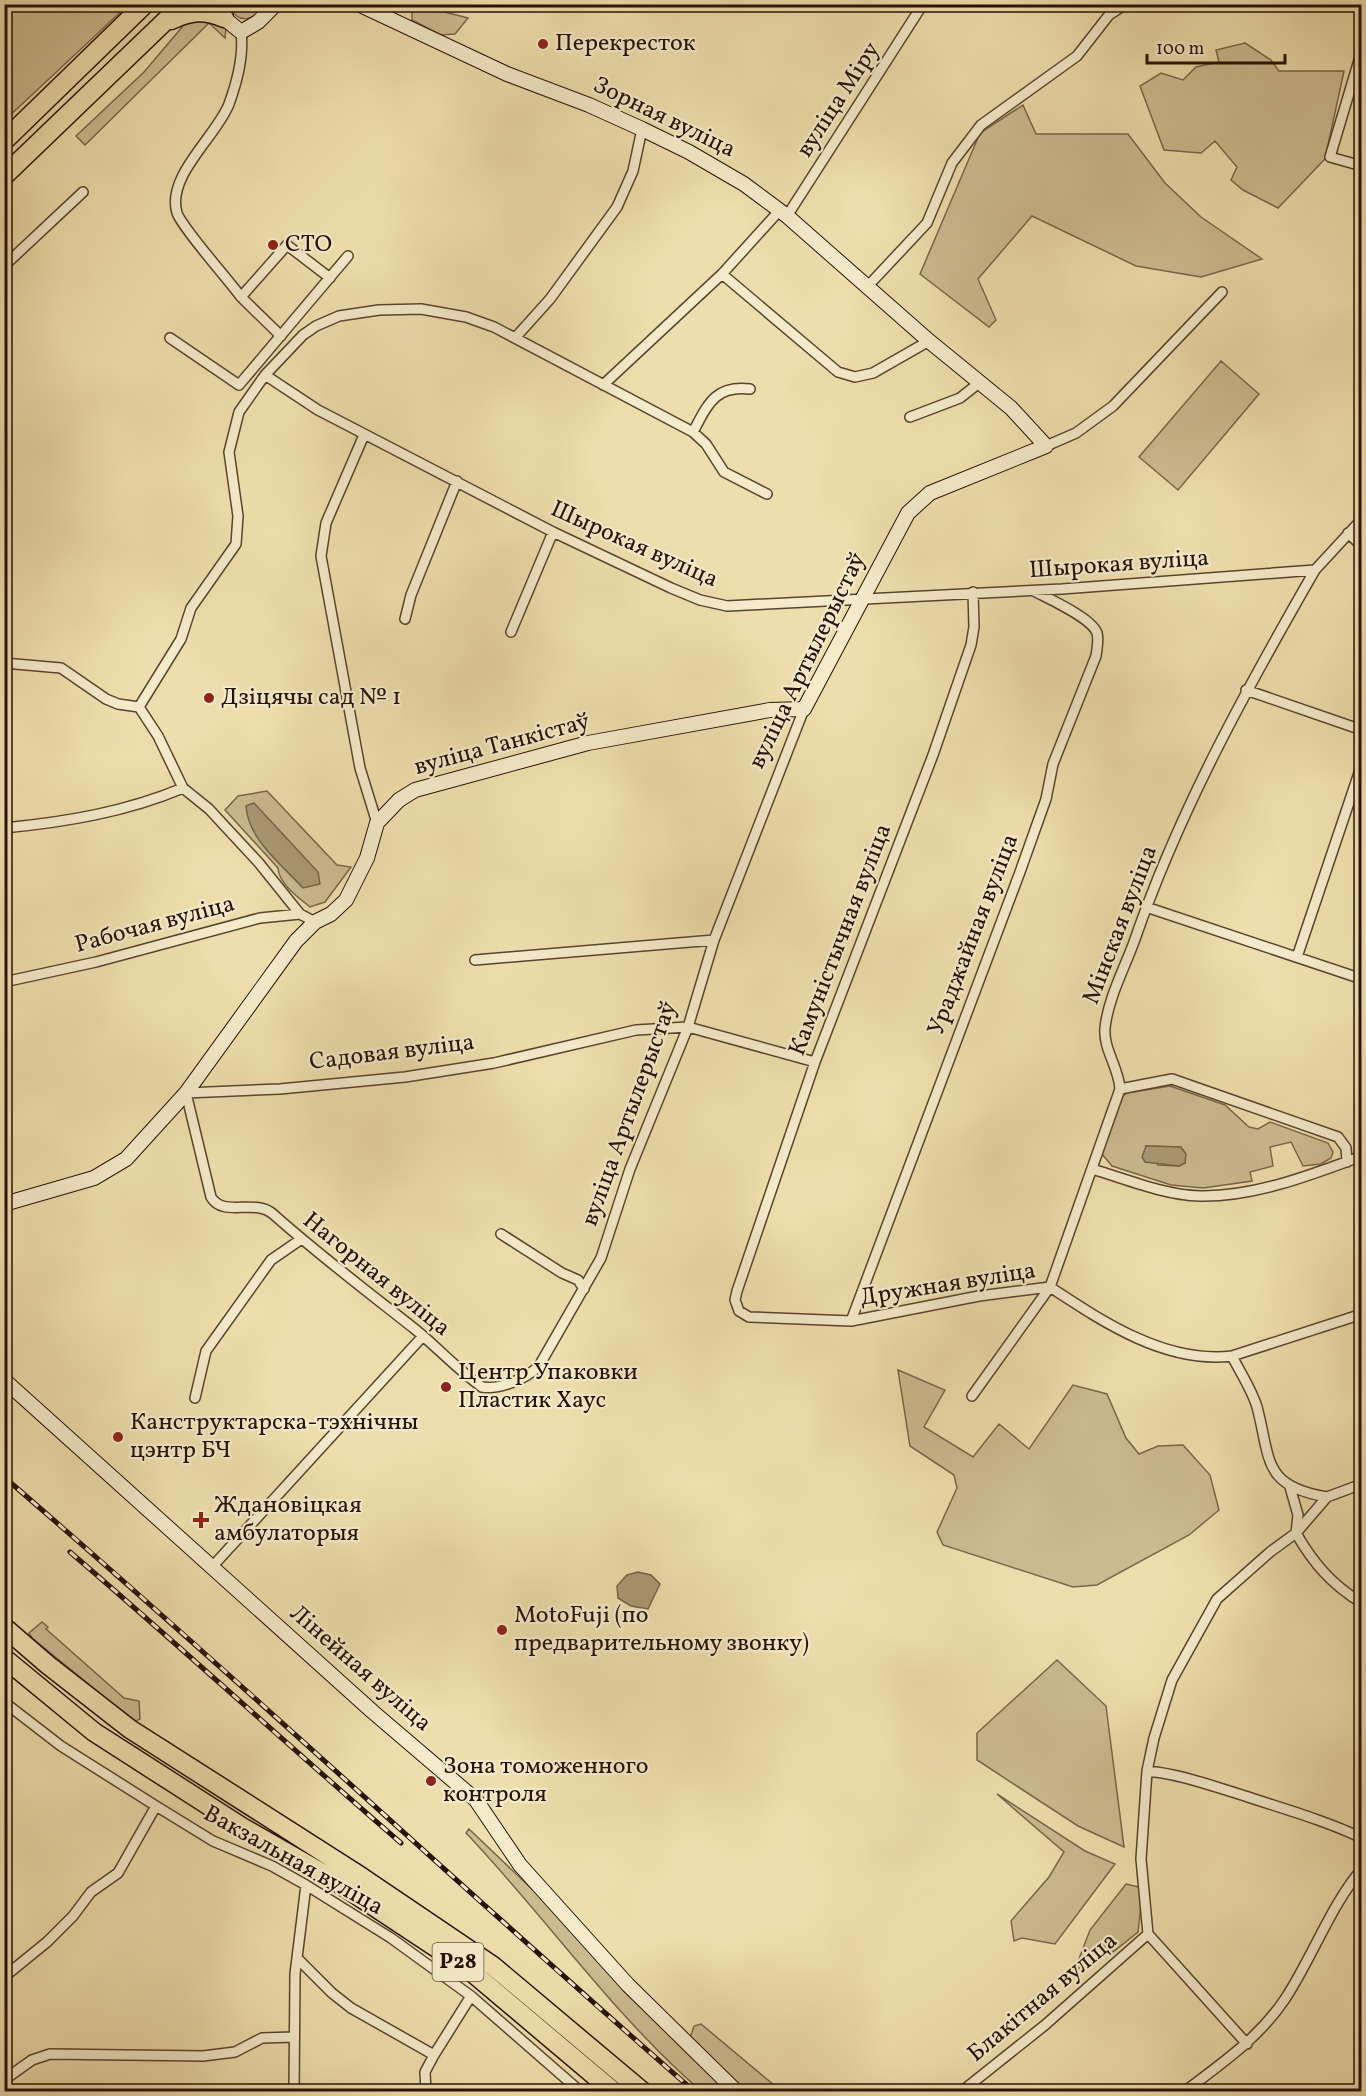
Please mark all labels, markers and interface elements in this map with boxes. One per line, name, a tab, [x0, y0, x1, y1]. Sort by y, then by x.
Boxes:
place label: Перекресток	[555, 27, 696, 61]
scale bar	[1147, 27, 1285, 65]
street label: вуліца Міру	[789, 36, 889, 164]
marker: Перекресток	[536, 37, 550, 51]
text: 100 m	[1156, 37, 1205, 62]
street label: Зорная вуліца	[587, 69, 741, 167]
place label: СТО	[285, 228, 332, 262]
marker: СТО	[266, 238, 280, 252]
street label: Шырокая вуліца	[545, 493, 723, 597]
street label: Шырокая вуліца	[1028, 542, 1210, 588]
street label: вуліца Артылерыстаў	[741, 547, 875, 775]
place label: Дзіцячы сад № 1	[221, 681, 401, 715]
marker: Дзіцячы сад № 1	[202, 691, 216, 705]
street label: вуліца Танкістаў	[410, 705, 594, 785]
street label: Камуністычная вуліца	[781, 819, 901, 1061]
street label: Ураджайная вуліца	[920, 829, 1028, 1041]
street label: Мінская вуліца	[1075, 841, 1167, 1009]
street label: Рабочая вуліца	[71, 887, 239, 963]
street label: вуліца Артылерыстаў	[574, 997, 686, 1231]
street label: Садовая вуліца	[308, 1026, 476, 1080]
street label: Нагорная вуліца	[295, 1205, 457, 1345]
street label: Дружная вуліца	[858, 1254, 1038, 1316]
place label: Центр Упаковки Пластик Хаус	[458, 1356, 638, 1418]
marker: Центр Упаковки Пластик Хаус	[439, 1380, 453, 1394]
place label: Канструктарска-тэхнічны цэнтр БЧ	[130, 1406, 419, 1468]
marker: Канструктарска-тэхнічны цэнтр БЧ	[111, 1430, 125, 1444]
place label: Ждановіцкая амбулаторыя	[214, 1489, 362, 1551]
marker: Ждановіцкая амбулаторыя	[192, 1511, 210, 1529]
street label: Лінейная вуліца	[281, 1598, 439, 1740]
place label: MotoFuji (по предварительному звонку)	[514, 1599, 809, 1661]
marker: MotoFuji (по предварительному звонку)	[495, 1623, 509, 1637]
place label: Зона томоженного контроля	[443, 1750, 649, 1812]
marker: Зона томоженного контроля	[424, 1774, 438, 1788]
street label: Вакзальная вуліца	[197, 1797, 389, 1925]
street label: Блакітная вуліца	[961, 1925, 1125, 2071]
road number: Р28	[432, 1943, 484, 1981]

